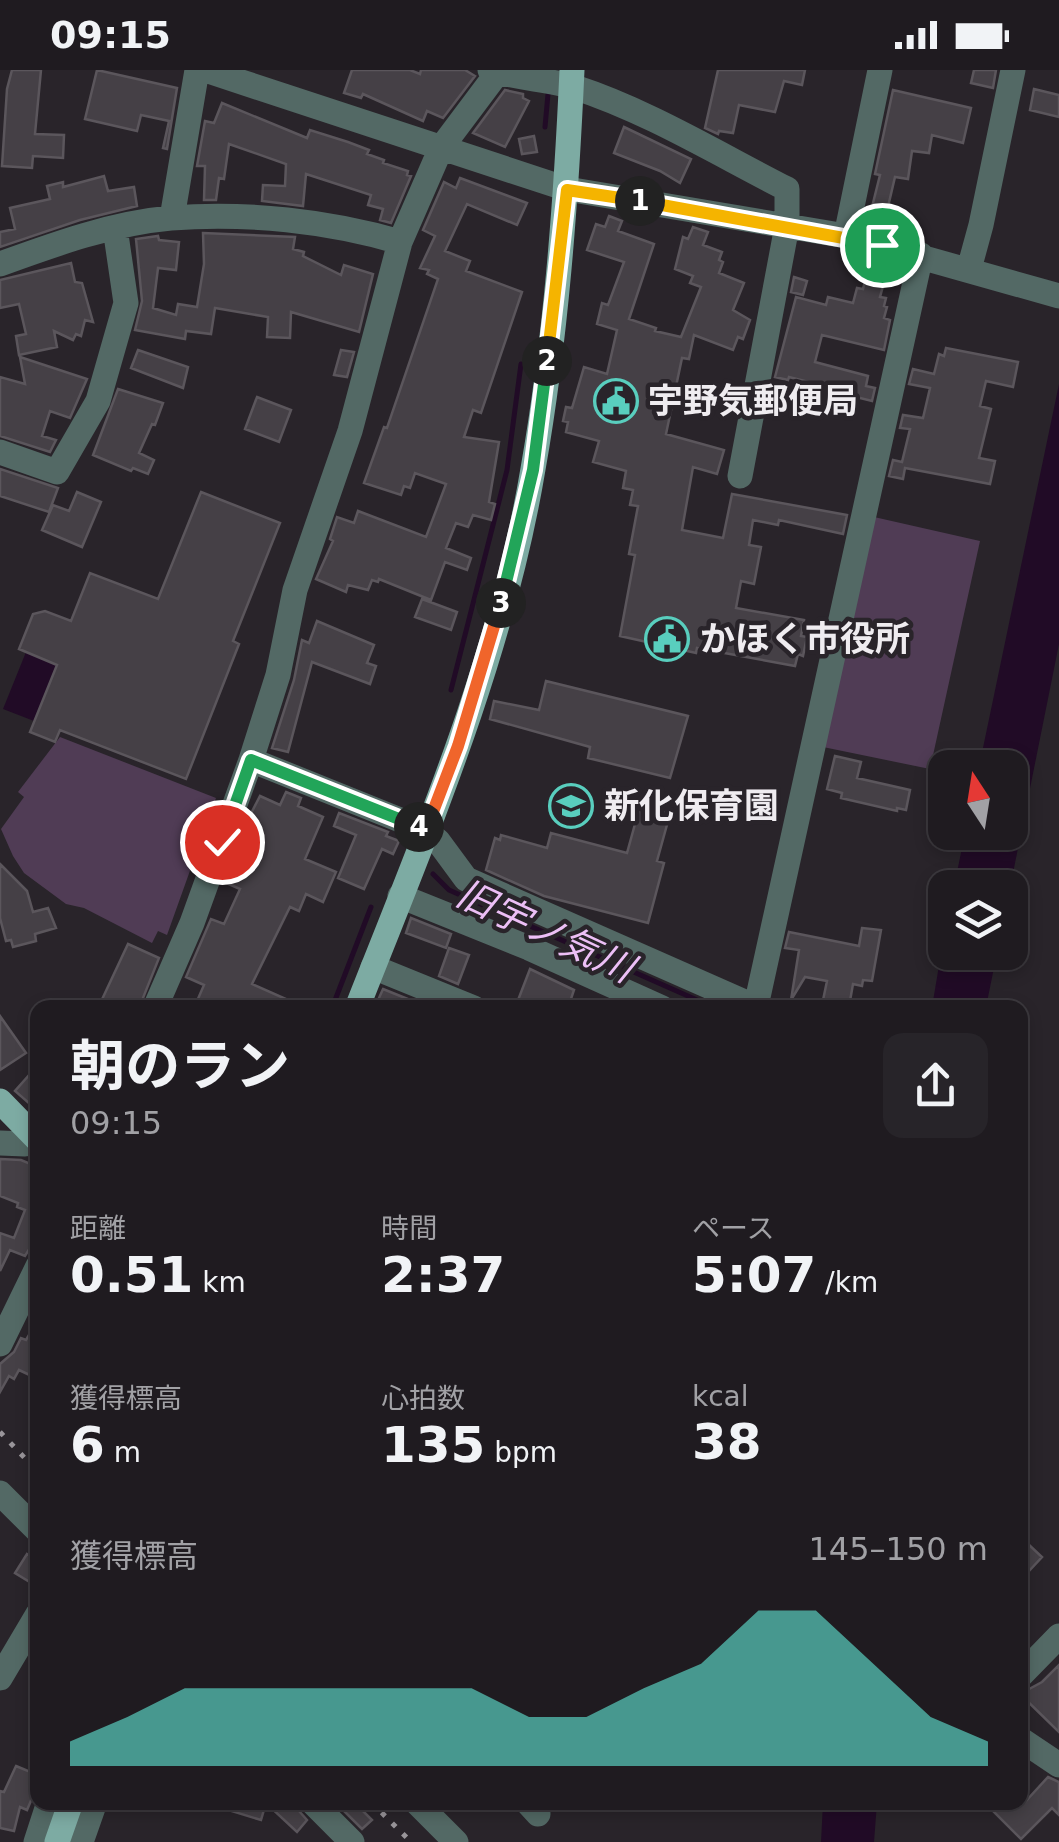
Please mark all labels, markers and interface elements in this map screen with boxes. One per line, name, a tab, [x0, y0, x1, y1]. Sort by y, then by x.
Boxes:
text: 09:15	[50, 13, 171, 57]
pin: 1	[615, 176, 665, 226]
text: 1	[630, 184, 650, 217]
pin	[840, 203, 925, 288]
icon: arrive	[855, 218, 910, 273]
pin: 2	[522, 336, 572, 386]
text: 2	[537, 344, 557, 377]
public building icon: 宇野気郵便局	[593, 378, 639, 424]
place label: 宇野気郵便局	[648, 381, 858, 421]
pin: 3	[476, 578, 526, 628]
text: 3	[491, 586, 511, 619]
public building icon: かほく市役所	[644, 616, 690, 662]
place label: かほく市役所	[700, 619, 910, 659]
north arrow	[928, 750, 1028, 850]
map controls	[928, 750, 1028, 970]
school or university icon: 新化保育園	[548, 783, 594, 829]
place label: 新化保育園	[604, 786, 779, 826]
pin	[180, 800, 265, 885]
pin: 4	[394, 802, 444, 852]
text: 4	[409, 810, 429, 843]
icon: check	[195, 815, 250, 870]
button: layers	[928, 870, 1028, 970]
water label: 旧宇ノ気川	[450, 871, 644, 993]
button: share	[883, 1033, 988, 1138]
text: 朝のラン	[70, 1034, 290, 1098]
text: 09:15	[70, 1104, 162, 1142]
text: 距離	[70, 1212, 126, 1245]
text: 時間	[381, 1212, 437, 1245]
text: ペース	[692, 1212, 775, 1245]
text: 0.51	[70, 1246, 193, 1304]
text: 2:37	[381, 1246, 505, 1304]
text: 5:07	[692, 1246, 816, 1304]
text: km	[193, 1266, 246, 1299]
text: /km	[816, 1266, 878, 1299]
text: kcal	[692, 1380, 749, 1413]
text: 獲得標高	[70, 1382, 182, 1415]
text: 心拍数	[381, 1382, 465, 1415]
text: 38	[692, 1413, 762, 1471]
text: 6	[70, 1416, 105, 1474]
text: 135	[381, 1416, 485, 1474]
text: m	[105, 1436, 141, 1469]
text: bpm	[485, 1436, 557, 1469]
text: 145–150 m	[809, 1530, 988, 1568]
text: 獲得標高	[70, 1537, 198, 1575]

